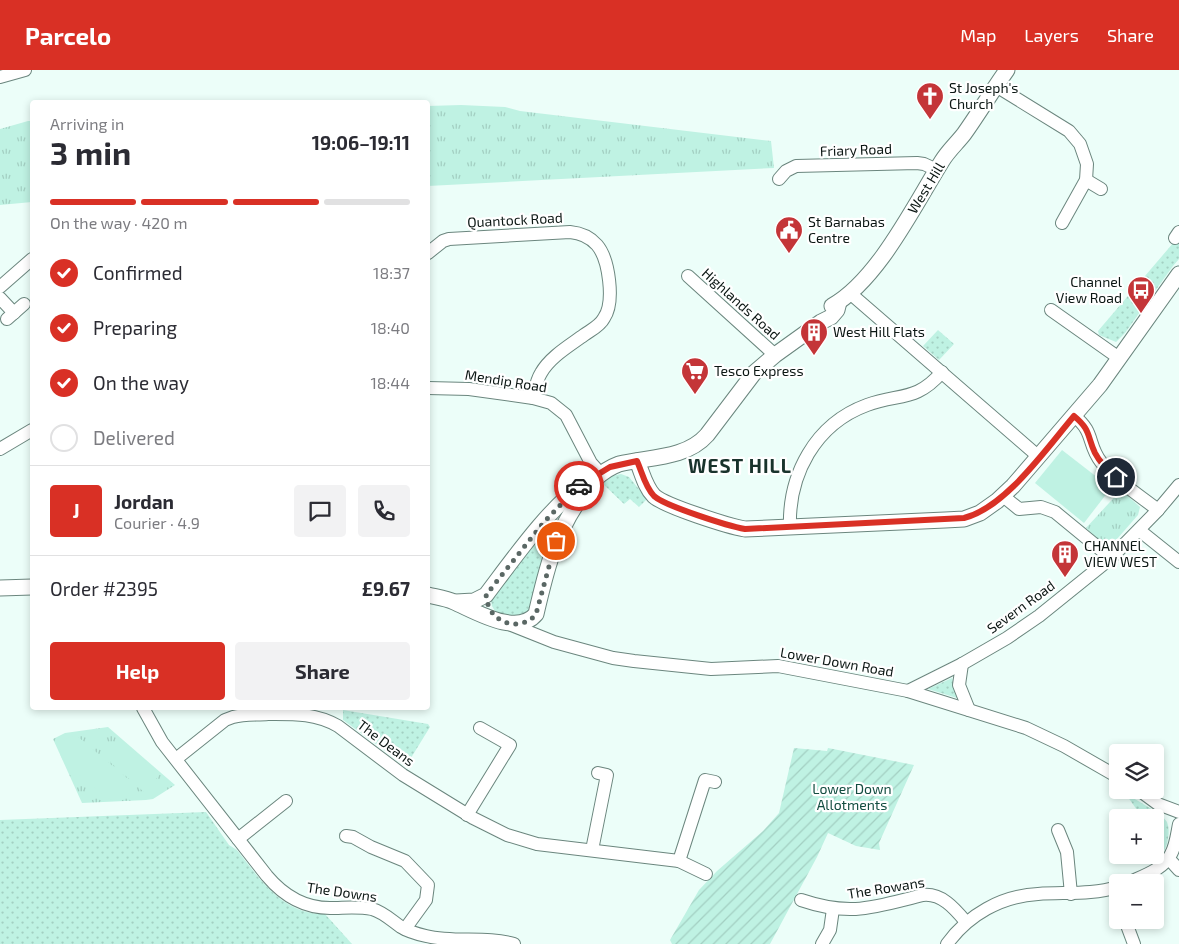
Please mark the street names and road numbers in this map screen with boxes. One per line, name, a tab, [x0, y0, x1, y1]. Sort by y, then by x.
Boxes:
street label: Friary Road	[820, 140, 892, 159]
street label: West Hill	[904, 158, 948, 217]
street label: Quantock Road	[467, 209, 563, 230]
street label: Highlands Road	[699, 264, 784, 343]
street label: Mendip Road	[464, 366, 548, 395]
street label: Severn Road	[984, 576, 1058, 637]
street label: Lower Down Road	[779, 643, 895, 680]
street label: The Deans	[355, 716, 418, 769]
street label: The Rowans	[846, 873, 926, 902]
street label: The Downs	[306, 878, 378, 905]

